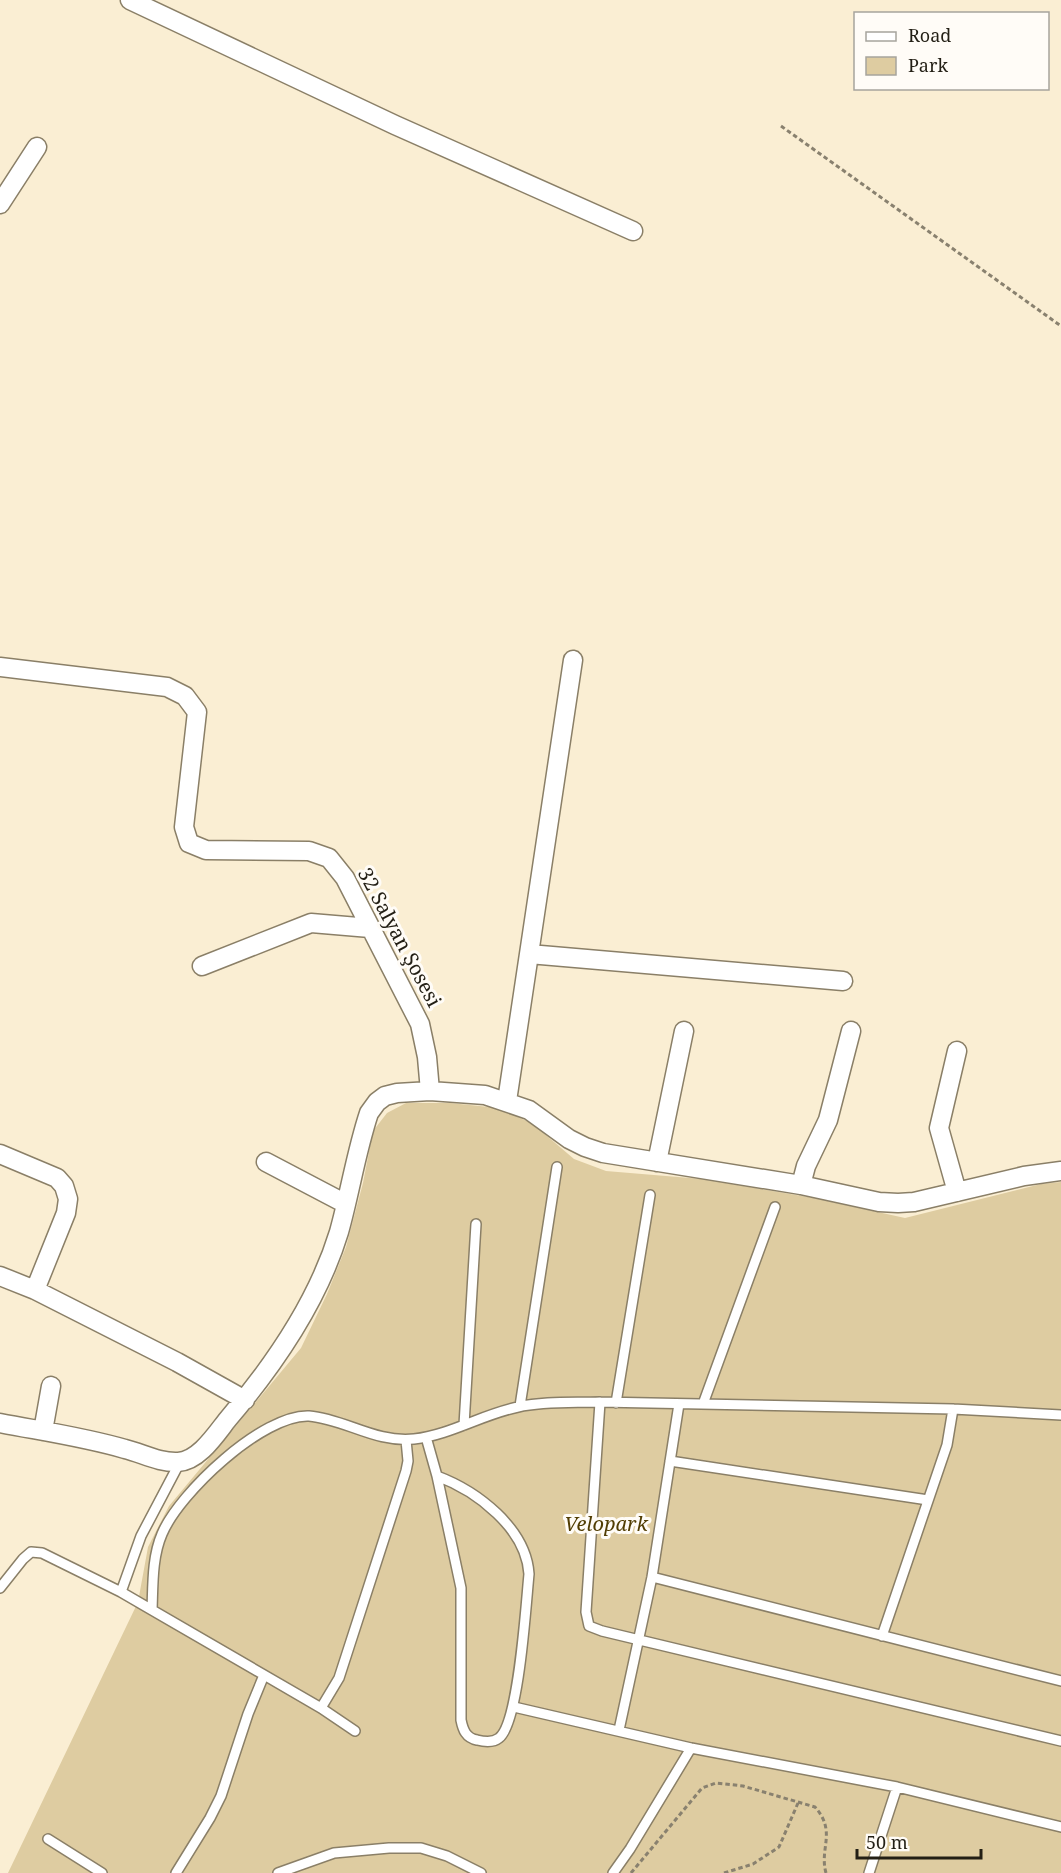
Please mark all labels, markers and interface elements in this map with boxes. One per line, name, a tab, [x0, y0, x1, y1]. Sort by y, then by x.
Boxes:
legend	[854, 12, 1049, 90]
text: Road	[908, 23, 951, 47]
text: Park	[908, 53, 948, 77]
street label: 32 Salyan Şosesi	[352, 863, 448, 1012]
park label: Velopark	[564, 1510, 648, 1537]
scale bar	[857, 1822, 982, 1860]
text: 50 m	[866, 1830, 908, 1854]

